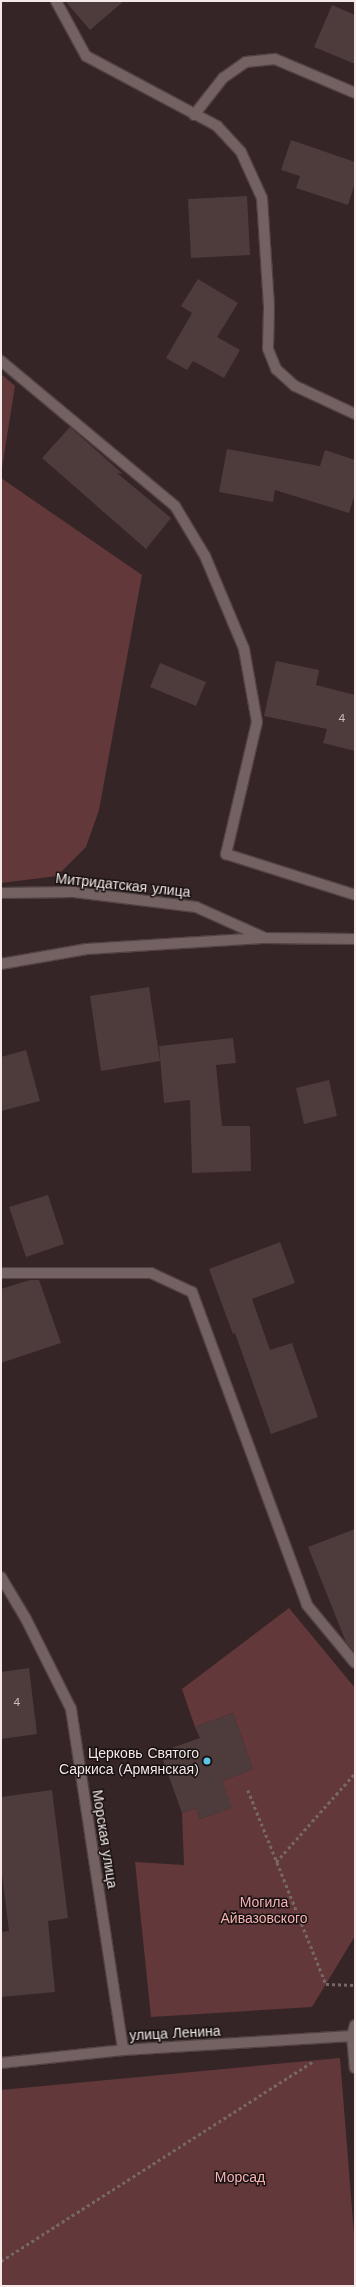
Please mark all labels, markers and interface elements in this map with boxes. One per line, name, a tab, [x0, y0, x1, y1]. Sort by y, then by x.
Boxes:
house number: 4	[338, 712, 346, 726]
street label: Митридатская улица	[55, 870, 191, 900]
house number: 4	[13, 1696, 21, 1710]
place label: Церковь Святого Саркиса (Армянская)	[59, 1745, 199, 1778]
marker: Церковь Святого Саркиса (Армянская)	[202, 1756, 212, 1766]
street label: Морская улица	[89, 1789, 121, 1889]
park label: Могила Айвазовского	[220, 1894, 308, 1926]
street label: улица Ленина	[129, 2022, 221, 2044]
park label: Морсад	[215, 2169, 265, 2185]

